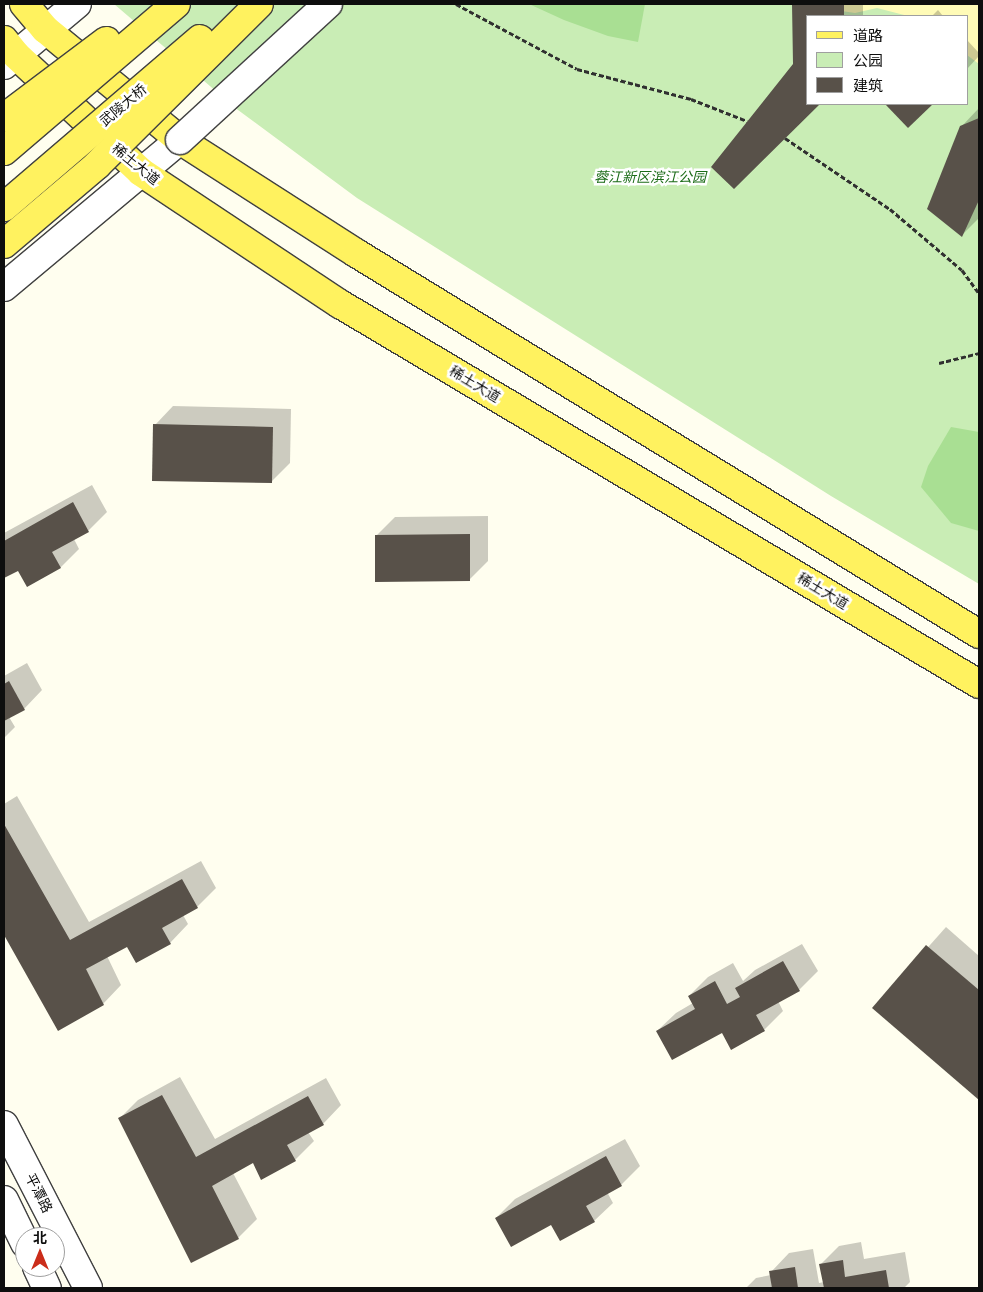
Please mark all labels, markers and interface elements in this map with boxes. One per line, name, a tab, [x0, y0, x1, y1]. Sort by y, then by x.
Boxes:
legend	[806, 15, 968, 105]
text: 道路	[853, 27, 883, 45]
text: 公园	[853, 52, 883, 70]
text: 建筑	[853, 77, 883, 95]
street label: 武陵大桥	[96, 81, 150, 129]
street label: 稀土大道	[109, 140, 163, 188]
park label: 蓉江新区滨江公园	[594, 169, 706, 185]
street label: 稀土大道	[447, 362, 503, 406]
street label: 稀土大道	[795, 569, 851, 613]
street label: 平潭路	[22, 1170, 56, 1216]
north arrow	[15, 1227, 65, 1277]
text: 北	[33, 1230, 47, 1246]

